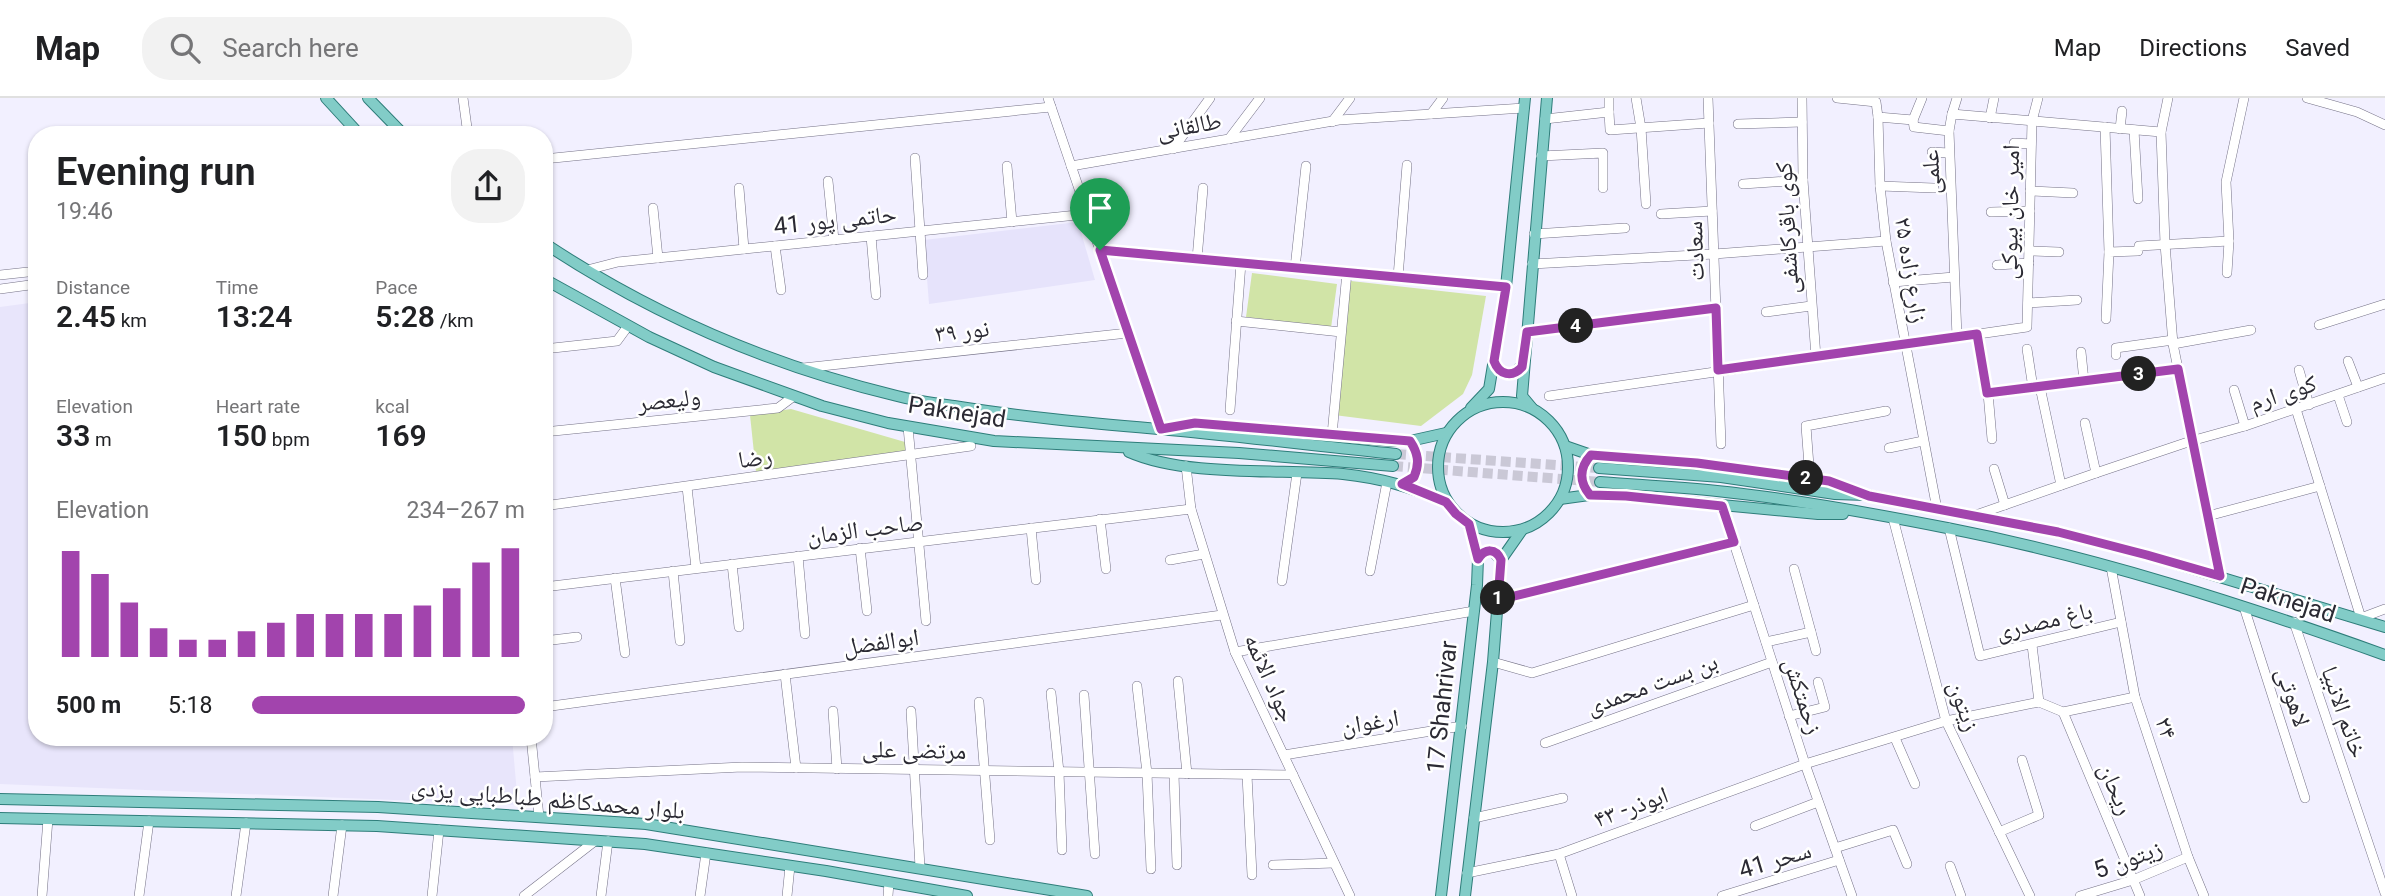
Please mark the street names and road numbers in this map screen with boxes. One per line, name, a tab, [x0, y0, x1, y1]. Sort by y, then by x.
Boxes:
street label: طالقانی	[1154, 107, 1224, 145]
street label: امیر خان بیوکی	[1995, 144, 2025, 280]
street label: علمی	[1916, 149, 1946, 195]
street label: کوی باقرکاشفی	[1770, 161, 1804, 295]
street label: حاتمی پور 41	[772, 200, 898, 241]
street label: زارع زاده ۲۵	[1888, 215, 1933, 325]
street label: سعادت	[1680, 220, 1710, 282]
street label: نور ۳۹	[933, 314, 991, 348]
street label: کوی ارم	[2246, 369, 2321, 419]
street label: ولیعصر	[635, 383, 702, 417]
street label: Paknejad	[906, 390, 1008, 434]
street label: رضا	[736, 442, 774, 474]
street label: صاحب الزمان	[805, 508, 925, 550]
street label: Paknejad	[2237, 571, 2339, 629]
street label: باغ مصدری	[1993, 596, 2095, 647]
street label: ابوالفضل	[841, 623, 921, 661]
street label: جواد الائمه	[1238, 630, 1302, 726]
street label: 17 Shahrivar	[1421, 639, 1463, 775]
street label: بن بست محمدی	[1583, 647, 1721, 721]
street label: زحمتکش	[1778, 654, 1828, 738]
street label: خاتم الانبیا	[2313, 663, 2373, 762]
street label: لاهوتی	[2270, 664, 2316, 730]
street label: زیتون	[1942, 677, 1986, 735]
street label: ارغوان	[1339, 704, 1401, 740]
street label: ۲۴	[2149, 713, 2183, 743]
street label: مرتضی علی	[862, 735, 966, 765]
street label: ریحان	[2093, 759, 2139, 819]
street label: بلوار محمدکاظم طباطبایی یزدی	[410, 773, 686, 827]
street label: ابوذر- ۴۳	[1590, 781, 1672, 833]
street label: زیتون 5	[2090, 834, 2166, 884]
street label: سحر 41	[1735, 836, 1815, 884]

